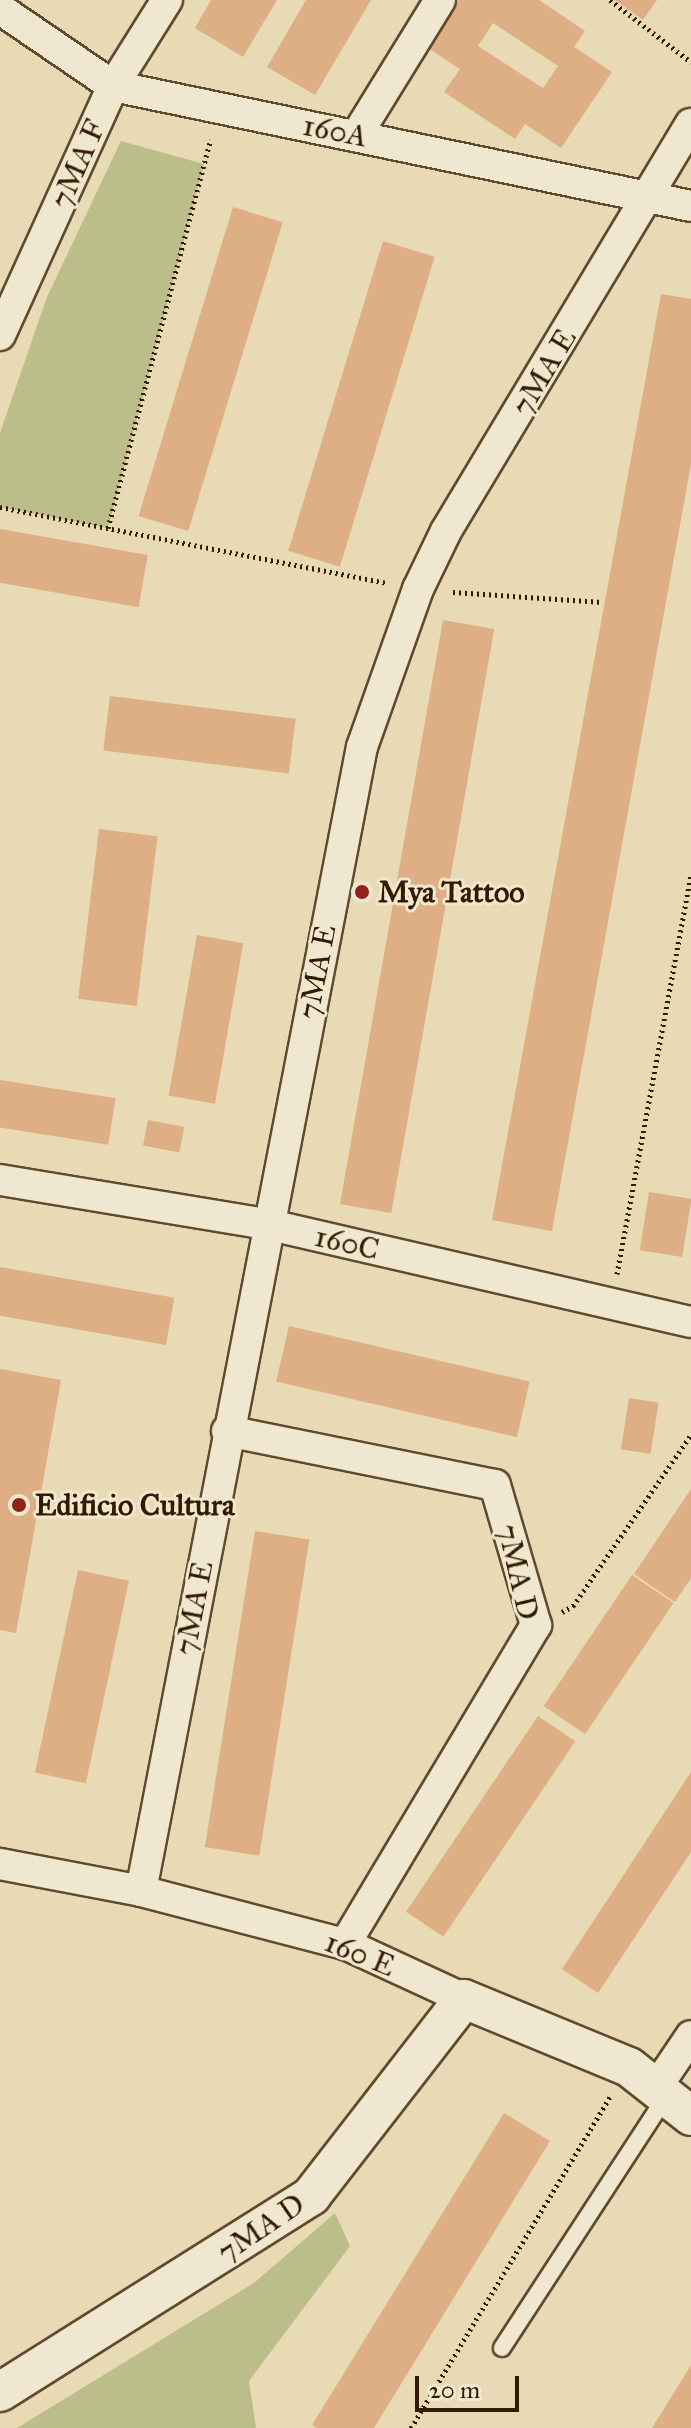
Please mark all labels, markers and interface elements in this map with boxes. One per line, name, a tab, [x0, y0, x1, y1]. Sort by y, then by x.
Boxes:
street label: 160A	[300, 107, 370, 155]
street label: 7MA F	[43, 114, 113, 214]
street label: 7MA E	[504, 322, 584, 422]
place label: Mya Tattoo	[378, 874, 525, 910]
marker: Mya Tattoo	[353, 883, 371, 901]
street label: 7MA E	[290, 922, 344, 1022]
street label: 160C	[311, 1218, 383, 1268]
place label: Edificio Cultura	[35, 1487, 235, 1523]
marker: Edificio Cultura	[10, 1496, 28, 1514]
street label: 7MA D	[490, 1521, 546, 1623]
street label: 7MA E	[167, 1558, 221, 1658]
street label: 160 E	[320, 1924, 400, 1984]
street label: 7MA D	[211, 2186, 311, 2270]
scale bar	[419, 2360, 523, 2410]
text: 20 m	[429, 2375, 480, 2405]

